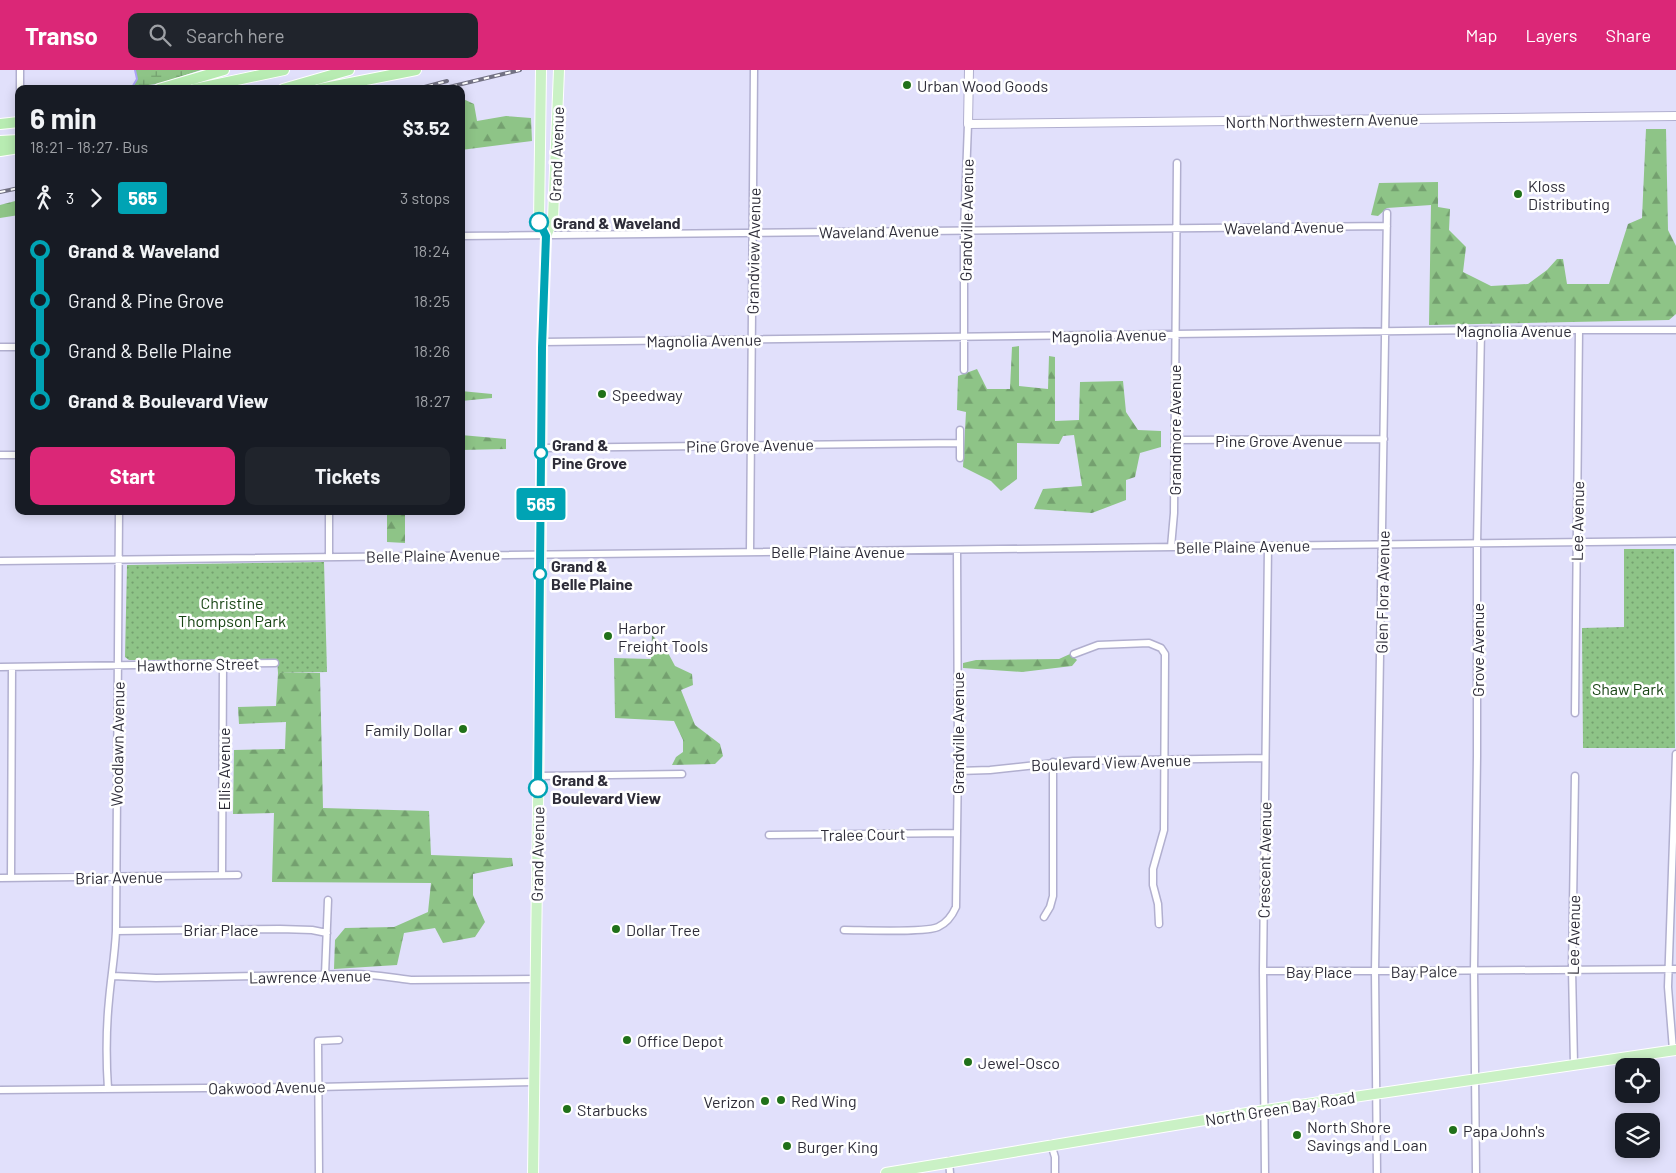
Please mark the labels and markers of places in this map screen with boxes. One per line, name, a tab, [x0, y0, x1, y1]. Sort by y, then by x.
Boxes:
place label: Urban Wood Goods	[917, 76, 1048, 95]
marker: Urban Wood Goods	[901, 79, 913, 91]
place label: Kloss Distributing	[1528, 176, 1610, 213]
marker: Kloss Distributing	[1512, 188, 1524, 200]
marker: Grand & Waveland	[529, 212, 549, 232]
place label: Grand & Waveland	[553, 213, 681, 232]
place label: Speedway	[612, 385, 683, 404]
marker: Speedway	[596, 388, 608, 400]
place label: Grand & Pine Grove	[552, 435, 627, 472]
marker: Grand & Pine Grove	[534, 446, 548, 460]
place label: Grand & Belle Plaine	[551, 556, 633, 593]
marker: Grand & Belle Plaine	[533, 567, 547, 581]
place label: Harbor Freight Tools	[618, 618, 708, 655]
marker: Harbor Freight Tools	[602, 630, 614, 642]
place label: Family Dollar	[365, 720, 453, 739]
marker: Family Dollar	[457, 723, 469, 735]
place label: Grand & Boulevard View	[552, 770, 662, 807]
marker: Grand & Boulevard View	[528, 778, 548, 798]
place label: Dollar Tree	[626, 920, 700, 939]
marker: Dollar Tree	[610, 923, 622, 935]
place label: Office Depot	[637, 1031, 724, 1050]
marker: Office Depot	[621, 1034, 633, 1046]
place label: Jewel-Osco	[978, 1053, 1060, 1072]
marker: Jewel-Osco	[962, 1056, 974, 1068]
place label: Red Wing	[791, 1091, 857, 1110]
place label: Verizon	[703, 1092, 755, 1111]
marker: Red Wing	[775, 1094, 787, 1106]
marker: Verizon	[759, 1095, 771, 1107]
place label: Starbucks	[577, 1100, 647, 1119]
marker: Starbucks	[561, 1103, 573, 1115]
place label: North Shore Savings and Loan	[1307, 1117, 1427, 1154]
place label: Papa John's	[1463, 1121, 1545, 1140]
marker: Papa John's	[1447, 1124, 1459, 1136]
marker: North Shore Savings and Loan	[1291, 1129, 1303, 1141]
place label: Burger King	[797, 1137, 878, 1156]
marker: Burger King	[781, 1140, 793, 1152]

